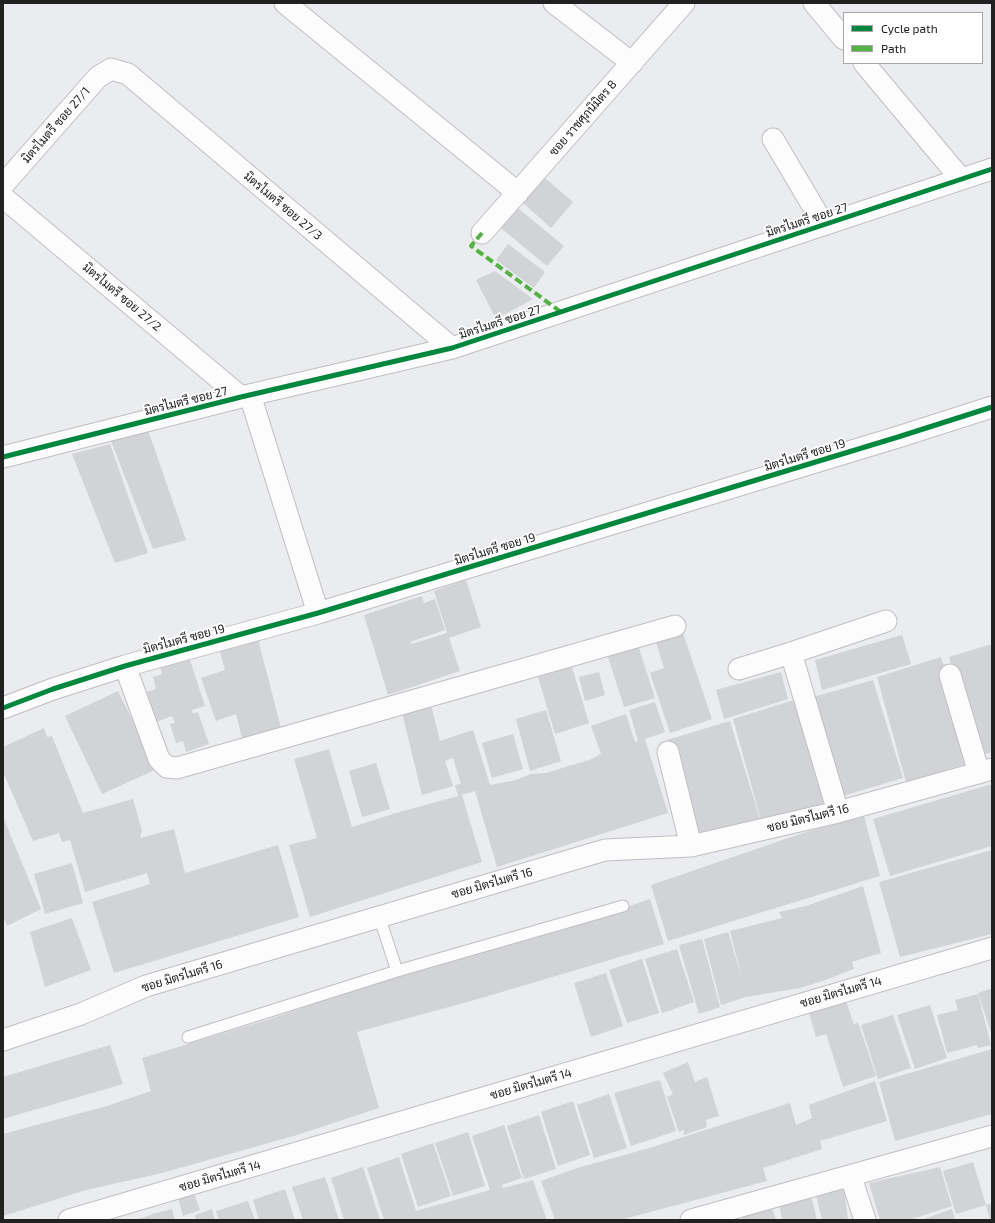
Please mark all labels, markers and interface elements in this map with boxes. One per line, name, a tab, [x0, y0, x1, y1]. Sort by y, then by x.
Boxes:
legend	[843, 12, 983, 64]
text: Cycle path	[881, 21, 938, 35]
text: Path	[881, 41, 906, 55]
street label: ซอย ราชศุภนิมิตร 8	[546, 77, 620, 159]
street label: มิตรไมตรี ซอย 27/1	[19, 84, 93, 166]
street label: มิตรไมตรี ซอย 27/3	[241, 169, 325, 243]
street label: มิตรไมตรี ซอย 27	[764, 200, 850, 240]
street label: มิตรไมตรี ซอย 27/2	[80, 260, 164, 334]
street label: มิตรไมตรี ซอย 27	[457, 302, 543, 342]
street label: มิตรไมตรี ซอย 27	[143, 384, 229, 418]
street label: มิตรไมตรี ซอย 19	[763, 436, 847, 474]
street label: มิตรไมตรี ซอย 19	[453, 530, 537, 568]
street label: มิตรไมตรี ซอย 19	[142, 621, 226, 657]
street label: ซอย มิตรไมตรี 16	[766, 801, 850, 835]
street label: ซอย มิตรไมตรี 16	[450, 865, 534, 901]
street label: ซอย มิตรไมตรี 16	[140, 957, 224, 995]
street label: ซอย มิตรไมตรี 14	[798, 973, 884, 1011]
street label: ซอย มิตรไมตรี 14	[488, 1065, 574, 1103]
street label: ซอย มิตรไมตรี 14	[177, 1157, 263, 1195]

